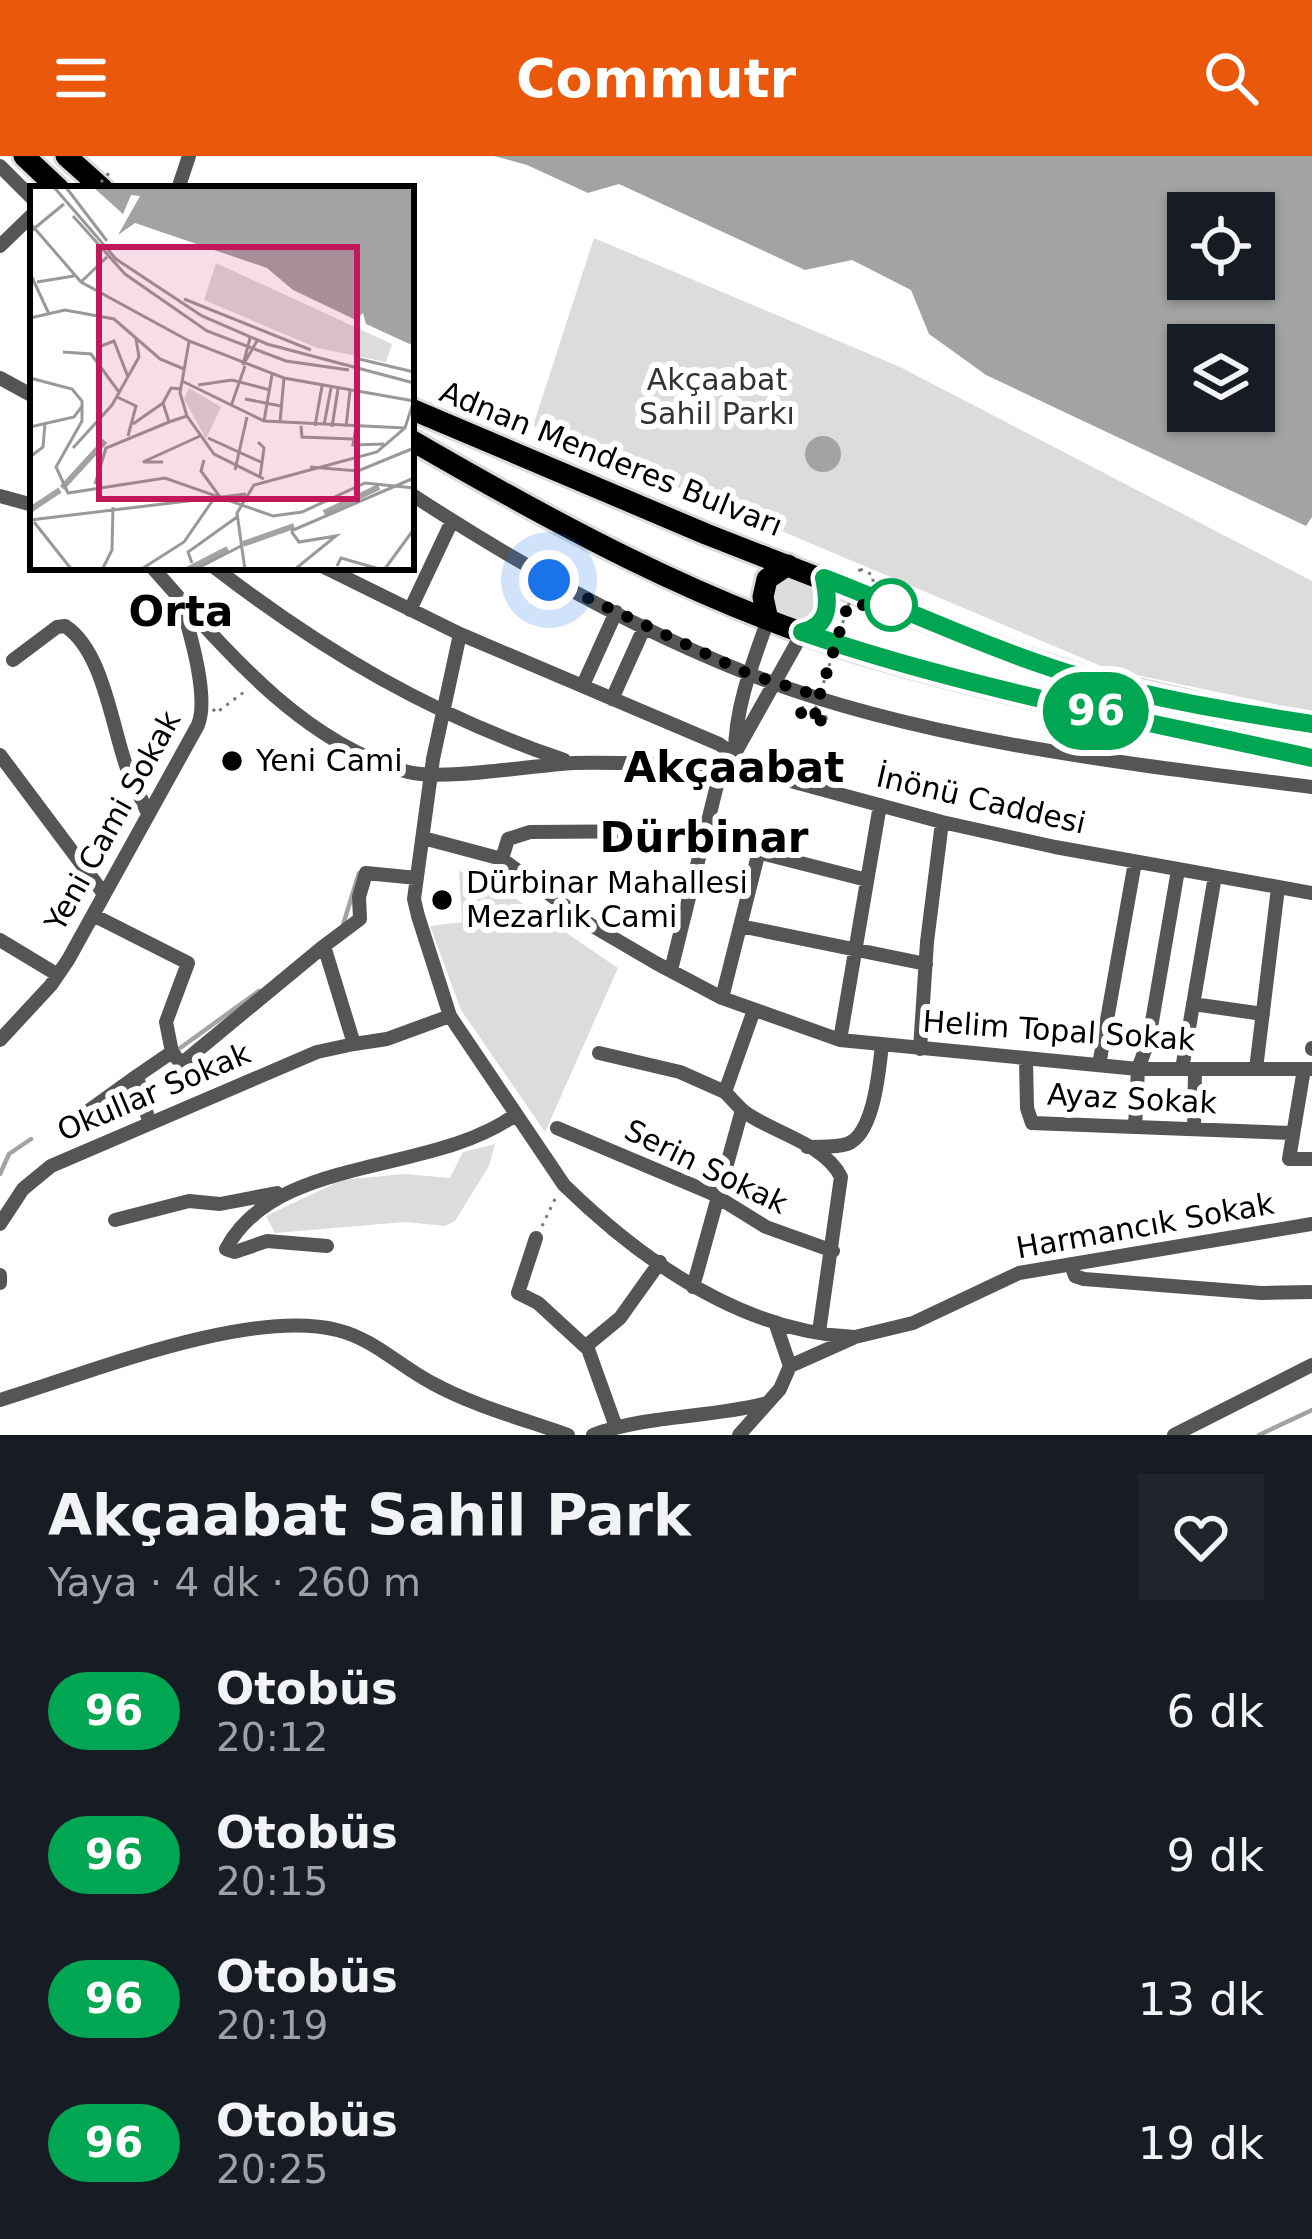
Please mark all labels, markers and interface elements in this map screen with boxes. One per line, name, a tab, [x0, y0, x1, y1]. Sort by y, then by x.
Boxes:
icon: menu	[48, 45, 114, 111]
icon: search	[1198, 45, 1264, 111]
text: Commutr	[516, 47, 796, 110]
inset map	[30, 186, 414, 570]
map controls	[1167, 192, 1275, 432]
button: locate	[1167, 192, 1275, 300]
button: layers	[1167, 324, 1275, 432]
park label: Akçaabat Sahil Parkı	[639, 362, 795, 431]
street label: Adnan Menderes Bulvarı	[435, 374, 787, 543]
your location	[519, 550, 579, 610]
unlabelled marker	[866, 580, 916, 630]
district label: Orta	[129, 587, 233, 636]
line badge: 96	[1042, 672, 1150, 750]
text: 96	[1067, 686, 1125, 735]
street label: Yeni Cami Sokak	[37, 704, 188, 938]
place label: Yeni Cami	[255, 743, 403, 778]
district label: Akçaabat	[624, 743, 844, 792]
marker: Yeni Cami	[219, 748, 245, 774]
street label: İnönü Caddesi	[873, 758, 1089, 841]
district label: Dürbinar	[600, 813, 809, 862]
place label: Dürbinar Mahallesi Mezarlık Cami	[466, 865, 748, 934]
marker: Dürbinar Mahallesi Mezarlık Cami	[429, 887, 455, 913]
street label: Helim Topal Sokak	[921, 1004, 1197, 1058]
street label: Okullar Sokak	[52, 1035, 256, 1148]
street label: Ayaz Sokak	[1046, 1077, 1218, 1120]
street label: Serin Sokak	[619, 1112, 794, 1221]
street label: Harmancık Sokak	[1013, 1185, 1277, 1265]
button: heart	[1138, 1474, 1264, 1600]
text: Akçaabat Sahil Park	[48, 1482, 691, 1548]
text: Yaya · 4 dk · 260 m	[48, 1560, 421, 1605]
text: Otobüs	[216, 1662, 398, 1715]
text: 6 dk	[1166, 1685, 1264, 1738]
text: 96	[85, 1686, 143, 1735]
text: 20:12	[216, 1715, 328, 1760]
text: Otobüs	[216, 1806, 398, 1859]
text: 9 dk	[1166, 1829, 1264, 1882]
text: 96	[85, 1830, 143, 1879]
text: 20:15	[216, 1859, 328, 1904]
text: Otobüs	[216, 1950, 398, 2003]
text: 13 dk	[1138, 1973, 1264, 2026]
text: 96	[85, 1974, 143, 2023]
text: 20:19	[216, 2003, 328, 2048]
text: Otobüs	[216, 2094, 398, 2147]
text: 19 dk	[1138, 2117, 1264, 2170]
text: 96	[85, 2118, 143, 2167]
text: 20:25	[216, 2147, 328, 2192]

